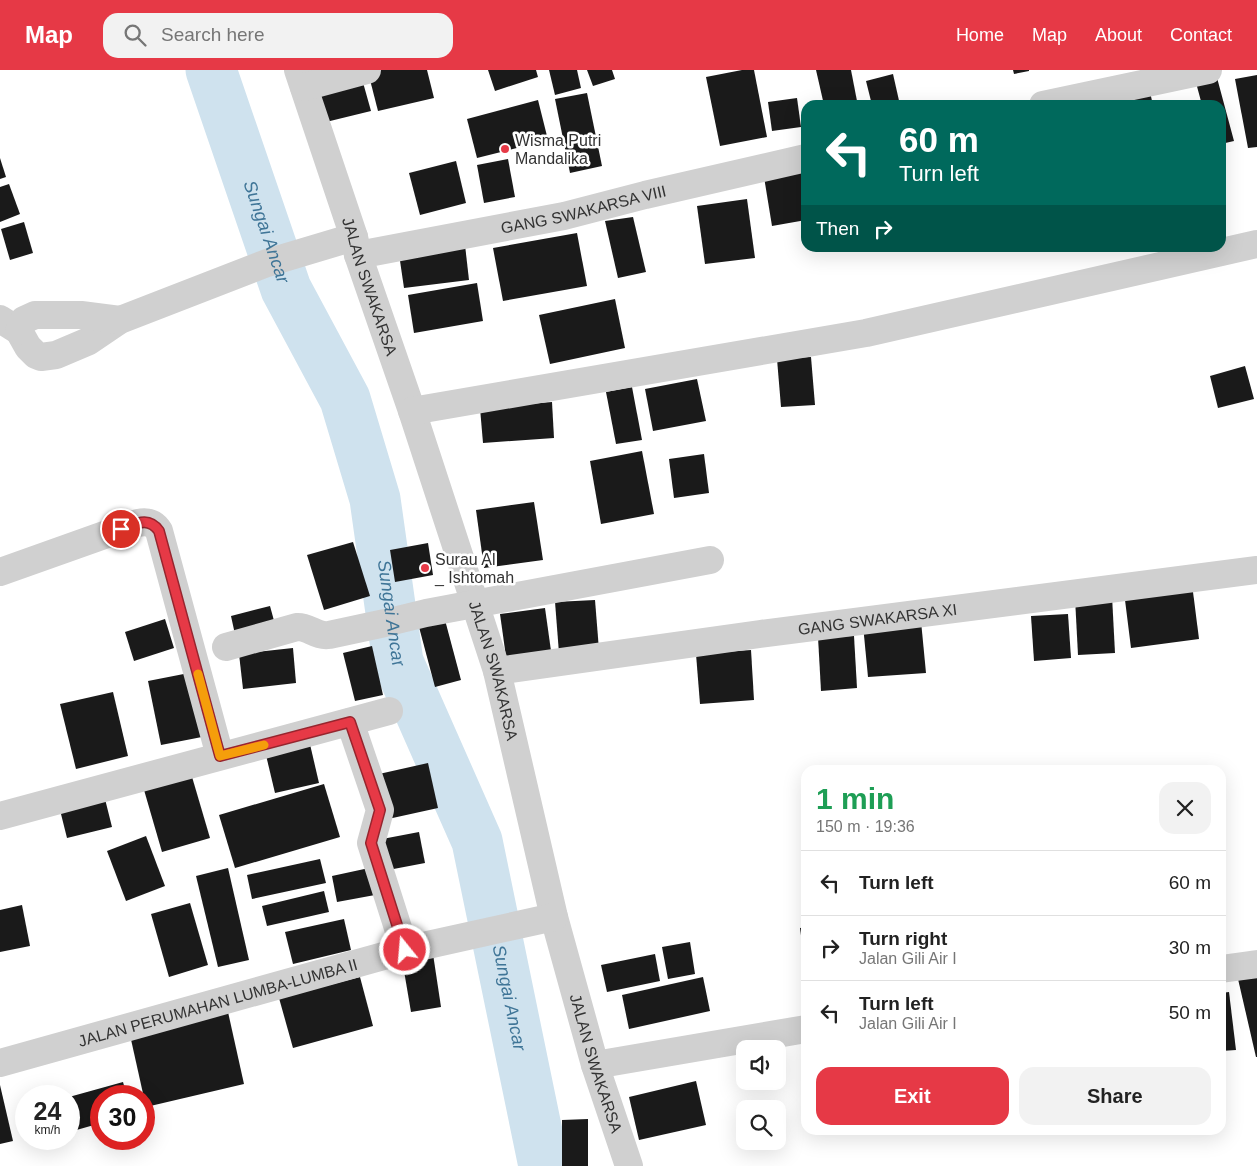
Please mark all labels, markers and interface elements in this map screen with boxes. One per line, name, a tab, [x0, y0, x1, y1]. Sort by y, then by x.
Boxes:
search box	[103, 13, 453, 58]
text: Map	[25, 21, 73, 48]
icon: search	[121, 21, 149, 49]
text: Search here	[161, 24, 265, 45]
text: Home	[956, 25, 1004, 45]
text: Map	[1032, 25, 1067, 45]
text: About	[1095, 25, 1142, 45]
text: Contact	[1170, 25, 1232, 45]
icon: left	[816, 120, 881, 185]
text: 60 m	[899, 120, 979, 159]
place label: Wisma Putri Mandalika	[515, 132, 601, 167]
marker: Wisma Putri Mandalika	[499, 143, 511, 155]
text: Turn left	[899, 161, 979, 186]
water label: Sungai Ancar	[240, 178, 294, 287]
street label: GANG SWAKARSA VIII	[499, 182, 668, 236]
street label: JALAN SWAKARSA	[339, 215, 401, 358]
icon: right	[869, 215, 897, 243]
text: Then	[816, 218, 859, 239]
pin	[100, 508, 142, 550]
icon: arrive	[107, 515, 135, 543]
place label: Surau Al _ Ishtomah	[434, 551, 514, 587]
water label: Sungai Ancar	[374, 559, 409, 671]
marker: Surau Al _ Ishtomah	[419, 562, 431, 574]
street label: JALAN SWAKARSA	[466, 599, 521, 742]
street label: GANG SWAKARSA XI	[797, 600, 958, 638]
text: 1 min	[816, 782, 894, 815]
button: close	[1159, 782, 1211, 834]
text: 150 m · 19:36	[816, 818, 915, 835]
icon: left	[816, 869, 844, 897]
text: Turn left	[859, 872, 934, 893]
text: 60 m	[1169, 872, 1211, 893]
position arrow	[378, 923, 430, 975]
text: Turn right	[859, 928, 947, 949]
icon: right	[816, 934, 844, 962]
text: 30 m	[1169, 937, 1211, 958]
water label: Sungai Ancar	[489, 943, 530, 1053]
text: Jalan Gili Air I	[859, 950, 957, 967]
street label: JALAN PERUMAHAN LUMBA-LUMBA II	[76, 955, 359, 1049]
street label: JALAN SWAKARSA	[567, 992, 626, 1135]
text: Turn left	[859, 993, 934, 1014]
icon: left	[816, 999, 844, 1027]
text: 50 m	[1169, 1002, 1211, 1023]
text: Jalan Gili Air I	[859, 1015, 957, 1032]
map controls	[736, 1040, 786, 1150]
button: sound	[736, 1040, 786, 1090]
button: Exit	[816, 1067, 1009, 1125]
button: Share	[1019, 1067, 1211, 1125]
speed limit sign: 30	[90, 1085, 155, 1150]
text: 24	[34, 1097, 61, 1125]
button: search	[736, 1100, 786, 1150]
text: km/h	[34, 1123, 61, 1137]

